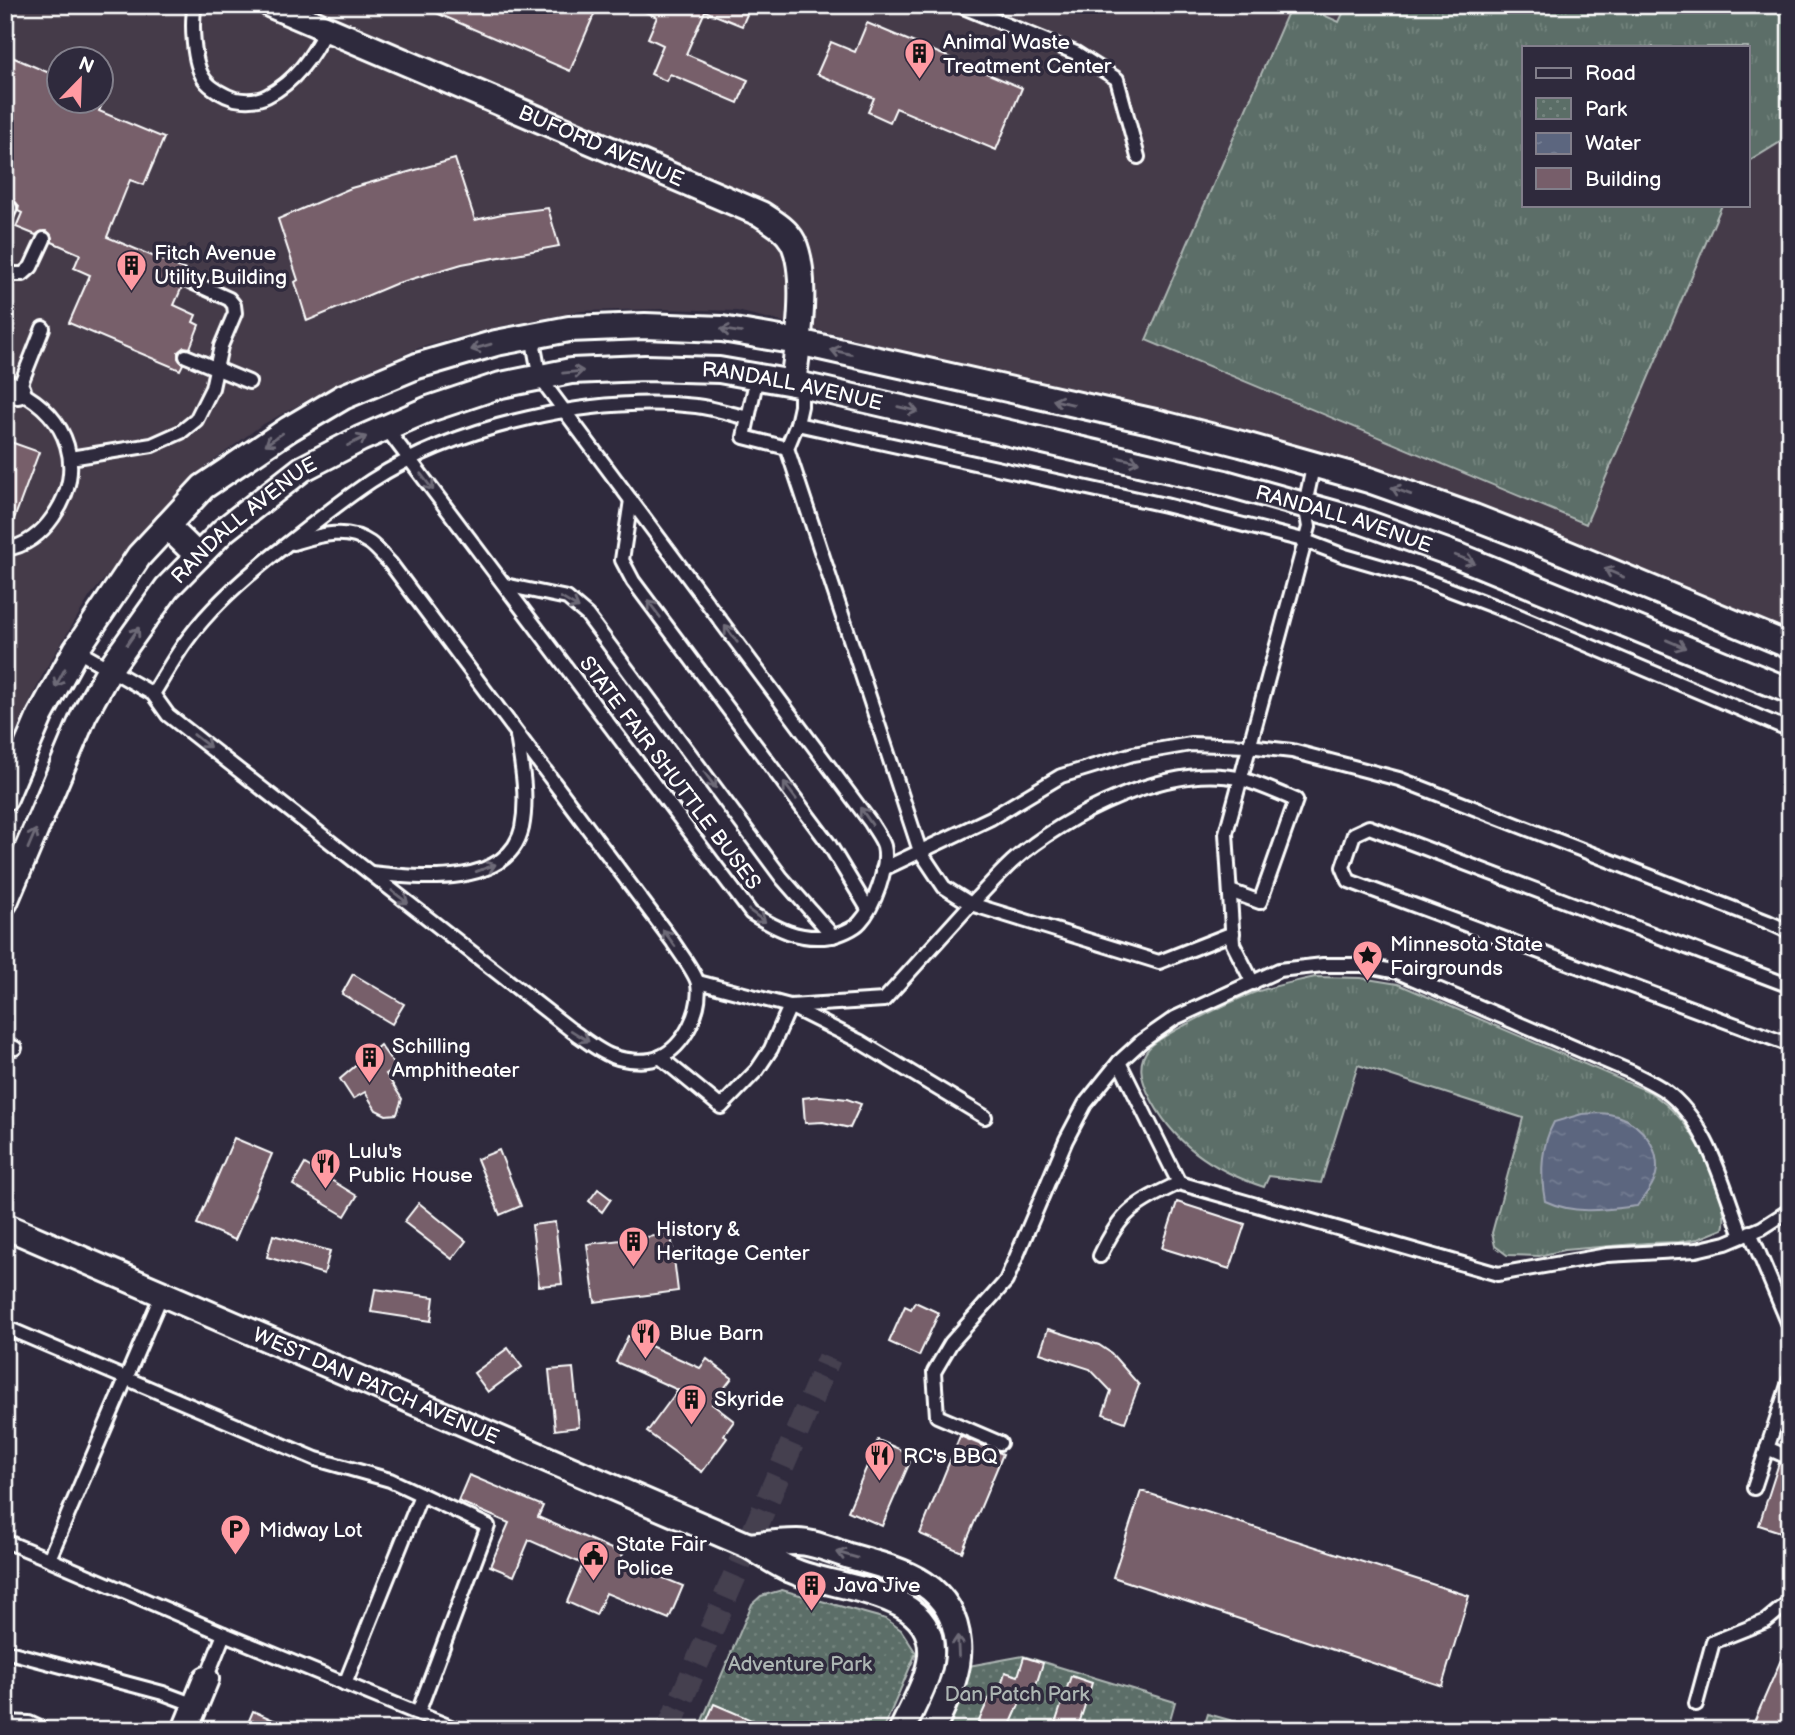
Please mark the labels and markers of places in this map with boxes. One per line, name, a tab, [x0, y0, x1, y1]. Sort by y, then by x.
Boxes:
place label: Animal Waste Treatment Center	[943, 30, 1112, 79]
building icon: Animal Waste Treatment Center	[903, 37, 937, 81]
place label: Fitch Avenue Utility Building	[154, 241, 287, 290]
building icon: Fitch Avenue Utility Building	[114, 248, 148, 292]
place label: Minnesota State Fairgrounds	[1390, 932, 1543, 981]
place icon: Minnesota State Fairgrounds	[1350, 939, 1384, 983]
place label: Schilling Amphitheater	[392, 1034, 520, 1083]
building icon: Schilling Amphitheater	[352, 1041, 386, 1085]
place label: Lulu's Public House	[348, 1139, 473, 1188]
restaurant icon: Lulu's Public House	[308, 1146, 342, 1190]
place label: History & Heritage Center	[656, 1217, 810, 1266]
building icon: History & Heritage Center	[616, 1224, 650, 1268]
restaurant icon: Blue Barn	[629, 1316, 663, 1360]
place label: Blue Barn	[669, 1321, 764, 1346]
building icon: Skyride	[674, 1382, 708, 1426]
place label: Skyride	[714, 1387, 784, 1412]
restaurant icon: RC's BBQ	[863, 1439, 897, 1483]
place label: RC's BBQ	[903, 1444, 998, 1469]
parking icon: Midway Lot	[219, 1513, 253, 1557]
place label: Midway Lot	[259, 1518, 363, 1543]
place label: State Fair Police	[616, 1532, 707, 1581]
public building icon: State Fair Police	[576, 1539, 610, 1583]
building icon: Java Jive	[794, 1568, 828, 1612]
place label: Java Jive	[834, 1573, 921, 1598]

